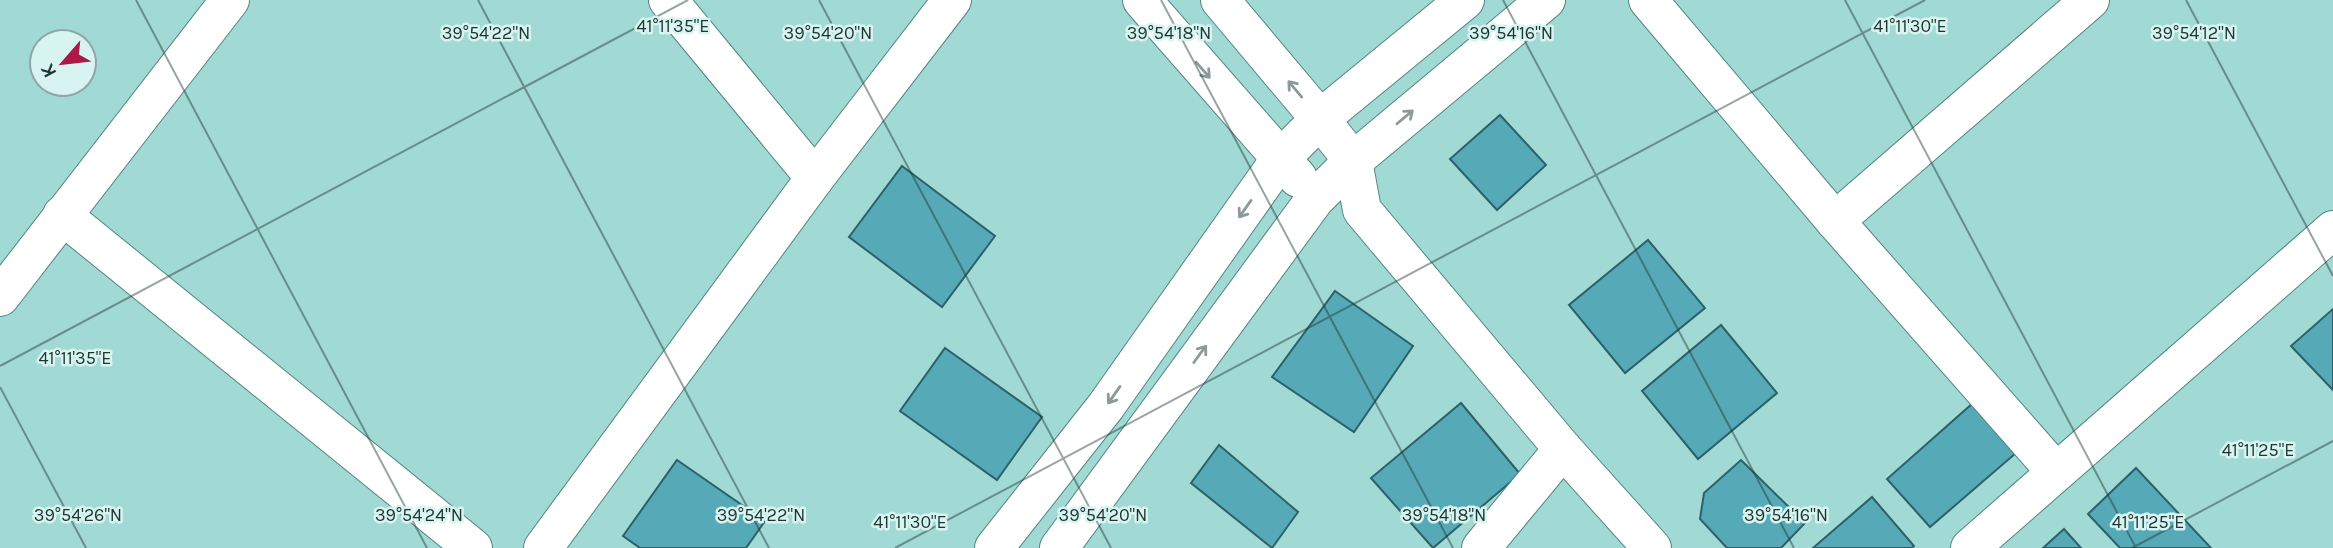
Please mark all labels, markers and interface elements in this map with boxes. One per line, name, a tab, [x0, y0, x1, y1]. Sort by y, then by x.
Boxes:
text: 41°11'35"E	[637, 15, 709, 37]
text: 41°11'30"E	[1873, 15, 1947, 37]
text: 39°54'22"N	[442, 22, 530, 44]
text: 39°54'20"N	[784, 22, 872, 44]
text: 39°54'18"N	[1127, 22, 1211, 44]
text: 39°54'16"N	[1469, 22, 1553, 44]
text: 39°54'12"N	[2152, 22, 2236, 44]
north arrow	[28, 28, 98, 98]
text: K	[36, 59, 62, 81]
one-way arrow	[1195, 61, 1211, 79]
one-way arrow	[1287, 80, 1303, 98]
one-way arrow	[1395, 109, 1413, 125]
one-way arrow	[1238, 199, 1253, 218]
one-way arrow	[1192, 345, 1207, 364]
text: 41°11'35"E	[39, 347, 111, 369]
one-way arrow	[1107, 385, 1121, 404]
text: 41°11'25"E	[2222, 439, 2294, 461]
text: 39°54'26"N	[34, 504, 122, 526]
text: 39°54'24"N	[375, 504, 463, 526]
text: 39°54'22"N	[717, 504, 805, 526]
text: 39°54'20"N	[1059, 504, 1147, 526]
text: 39°54'18"N	[1402, 504, 1486, 526]
text: 39°54'16"N	[1744, 504, 1828, 526]
text: 41°11'30"E	[873, 511, 947, 533]
text: 41°11'25"E	[2112, 511, 2184, 533]

